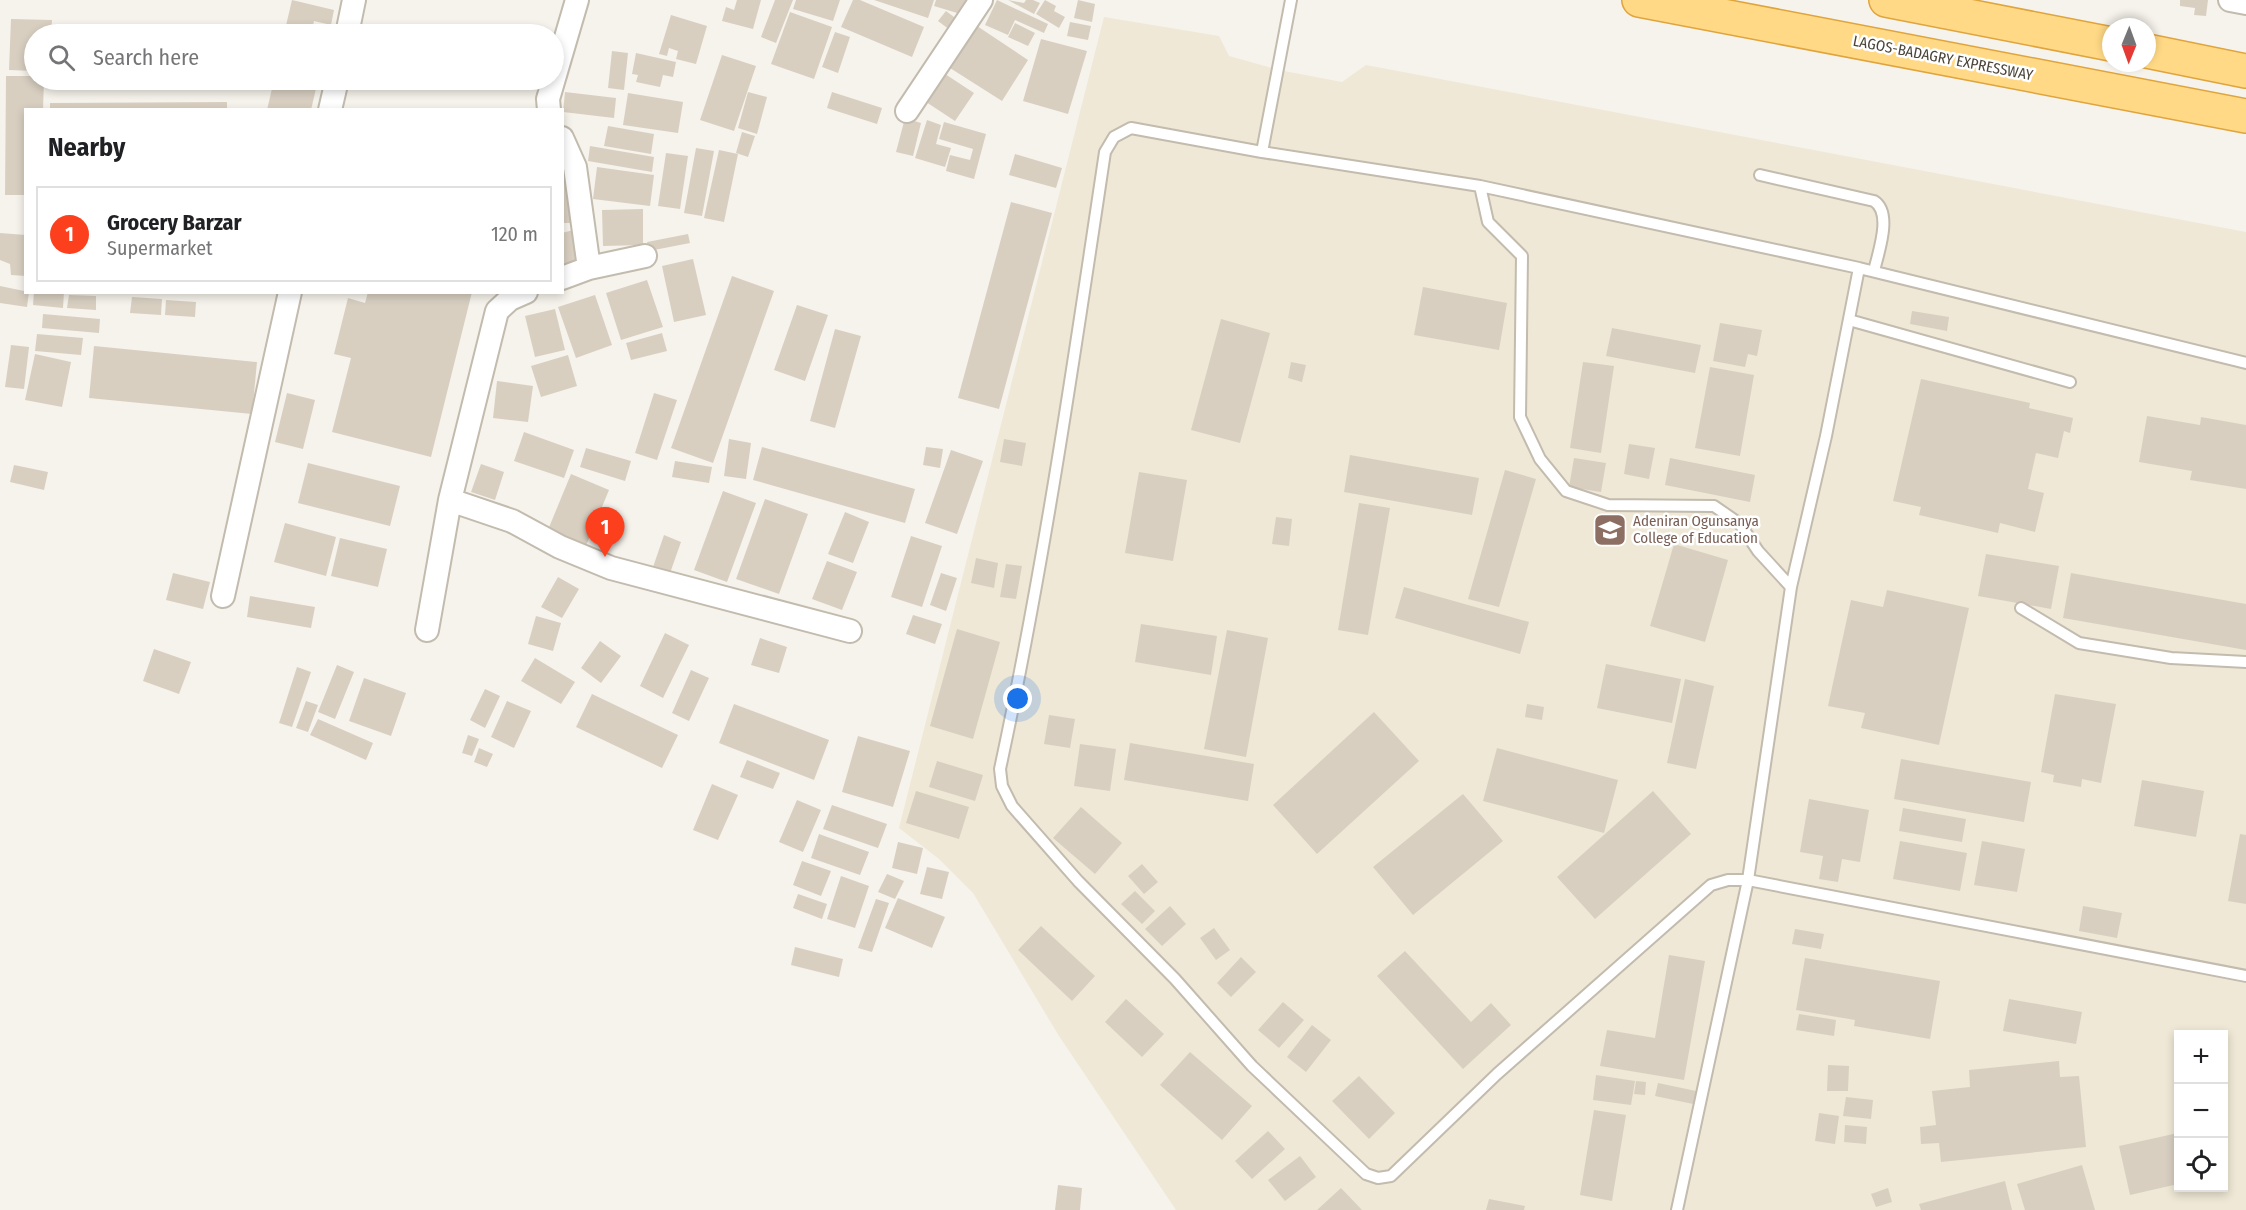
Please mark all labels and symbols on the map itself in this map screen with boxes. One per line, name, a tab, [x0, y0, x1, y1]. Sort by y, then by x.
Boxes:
north arrow	[2102, 18, 2156, 72]
street label: LAGOS-BADAGRY EXPRESSWAY	[1852, 32, 2035, 84]
pin: 1	[586, 508, 624, 557]
school or university icon: Adeniran Ogunsanya College of Education	[1592, 512, 1628, 548]
place label: Adeniran Ogunsanya College of Education	[1633, 512, 1759, 547]
your location	[1003, 684, 1032, 713]

